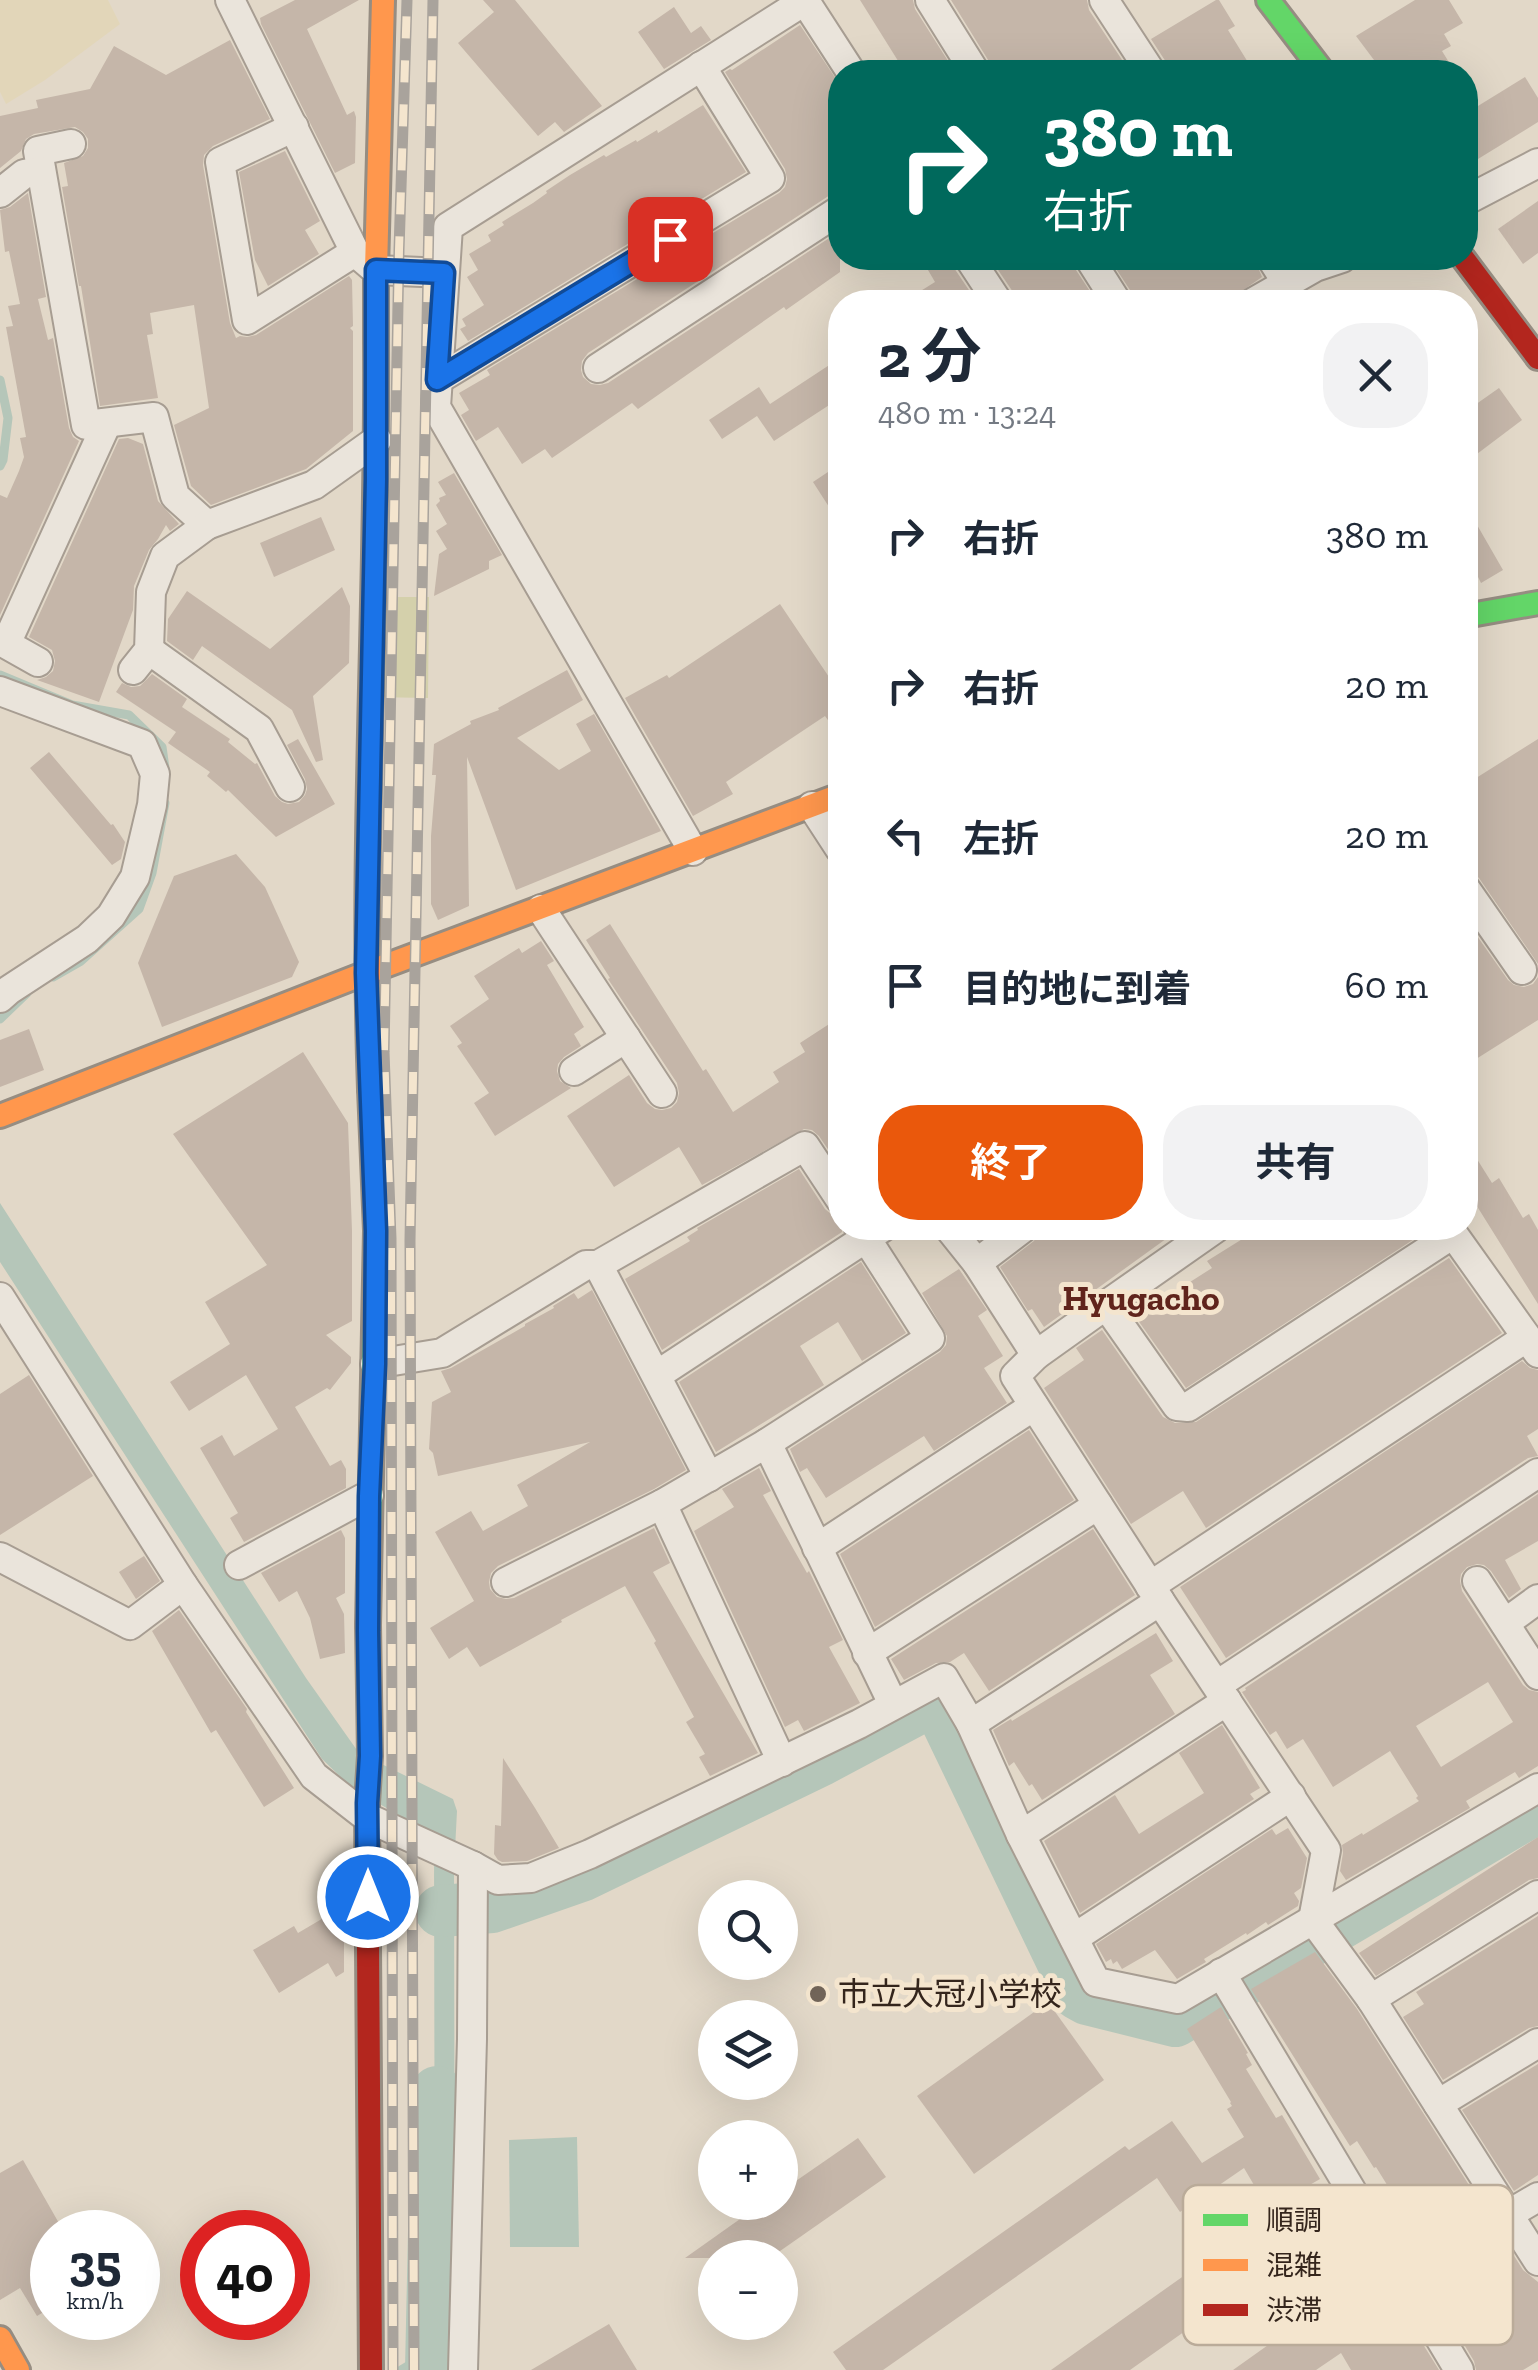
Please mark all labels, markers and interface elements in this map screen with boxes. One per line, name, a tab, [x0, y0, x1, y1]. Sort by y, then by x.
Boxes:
text: 380 m	[1043, 90, 1233, 174]
icon: right	[878, 100, 1008, 230]
text: 右折	[1043, 185, 1133, 239]
pin	[628, 197, 713, 282]
icon: arrive	[643, 212, 698, 267]
text: 2 分	[878, 320, 981, 392]
button: close	[1323, 323, 1428, 428]
text: 480 m · 13:24	[878, 394, 1056, 432]
icon: right	[878, 508, 933, 563]
text: 380 m	[1326, 512, 1428, 558]
text: 右折	[963, 516, 1039, 562]
icon: right	[878, 658, 933, 713]
text: 20 m	[1345, 662, 1428, 708]
text: 右折	[963, 666, 1039, 712]
icon: left	[878, 808, 933, 863]
text: 20 m	[1345, 812, 1428, 858]
text: 左折	[963, 816, 1039, 862]
icon: arrive	[878, 958, 933, 1013]
text: 60 m	[1345, 962, 1428, 1008]
text: 目的地に到着	[963, 966, 1191, 1012]
button: 終了	[878, 1105, 1143, 1220]
button: 共有	[1163, 1105, 1428, 1220]
district label: Hyugacho	[1062, 1277, 1220, 1319]
position arrow	[316, 1845, 420, 1949]
map controls	[698, 1880, 798, 2340]
button: search	[698, 1880, 798, 1980]
place label: 市立大冠小学校	[838, 1975, 1062, 2013]
marker: 市立大冠小学校	[807, 1983, 829, 2005]
button: layers	[698, 2000, 798, 2100]
button: +	[698, 2120, 798, 2220]
legend	[1183, 2185, 1513, 2345]
text: 順調	[1266, 2204, 1322, 2237]
speed limit sign: 40	[180, 2210, 310, 2340]
text: 35	[69, 2233, 121, 2293]
button: −	[698, 2240, 798, 2340]
text: 混雑	[1266, 2249, 1322, 2282]
text: km/h	[66, 2285, 124, 2315]
text: 渋滞	[1266, 2294, 1322, 2327]

